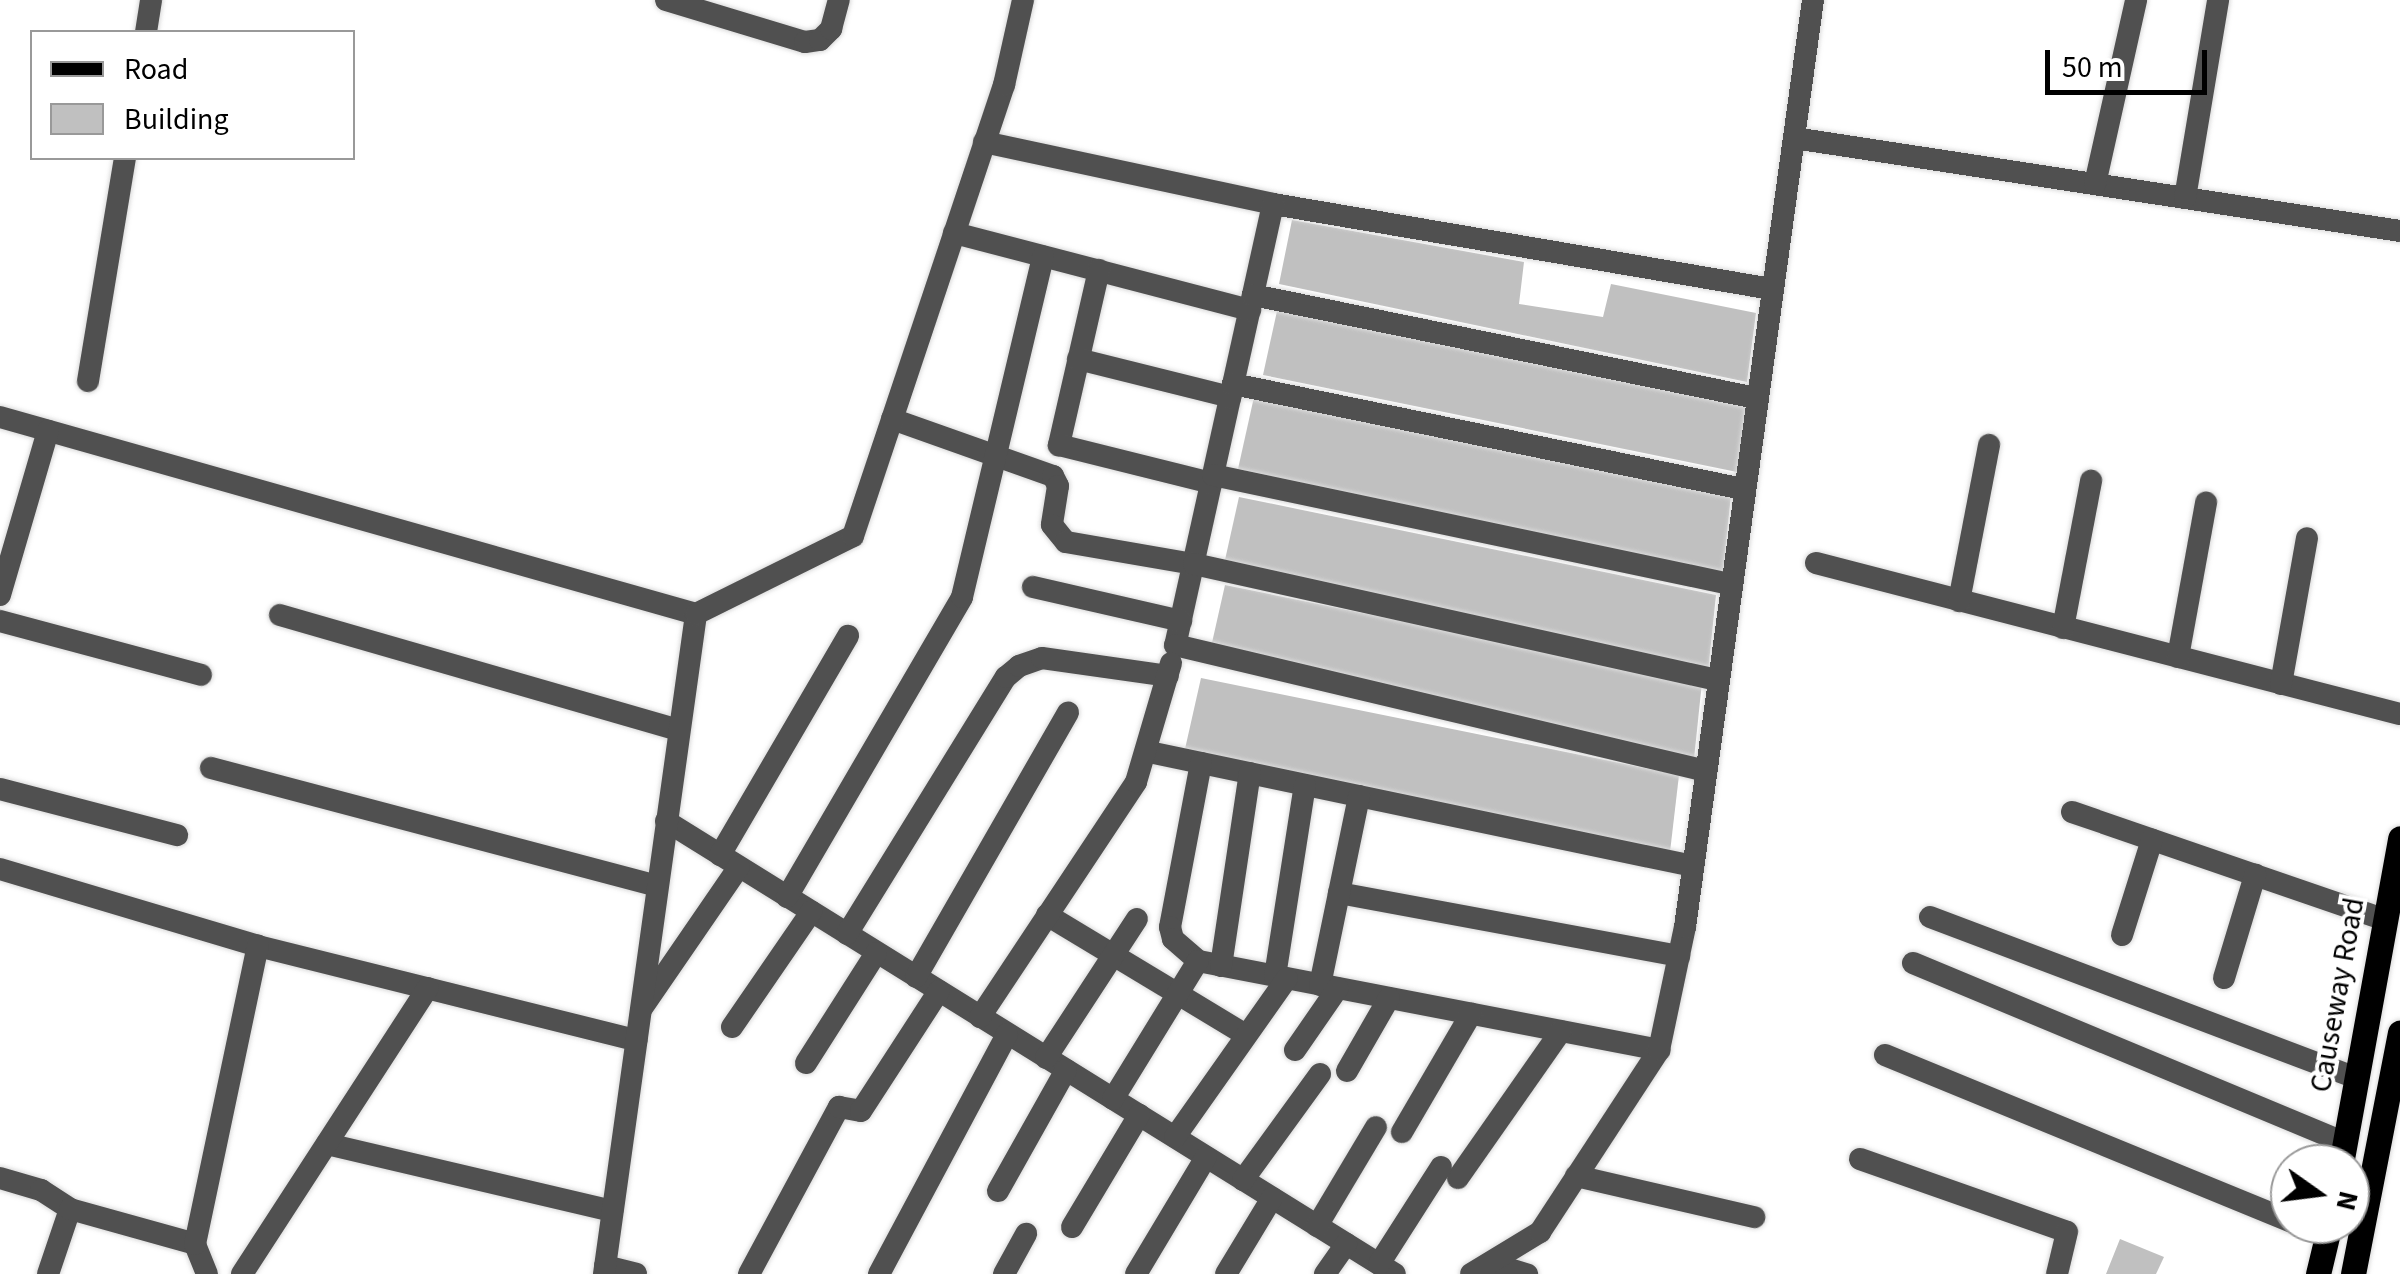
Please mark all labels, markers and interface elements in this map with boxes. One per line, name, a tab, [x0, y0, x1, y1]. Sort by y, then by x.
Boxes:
legend	[30, 30, 355, 160]
scale bar	[2050, 30, 2212, 92]
text: 50 m	[2062, 46, 2123, 89]
text: Road	[124, 48, 188, 91]
text: Building	[124, 98, 229, 141]
street label: Causeway Road	[2303, 895, 2373, 1095]
north arrow	[2270, 1144, 2370, 1244]
text: N	[2326, 1187, 2369, 1215]

